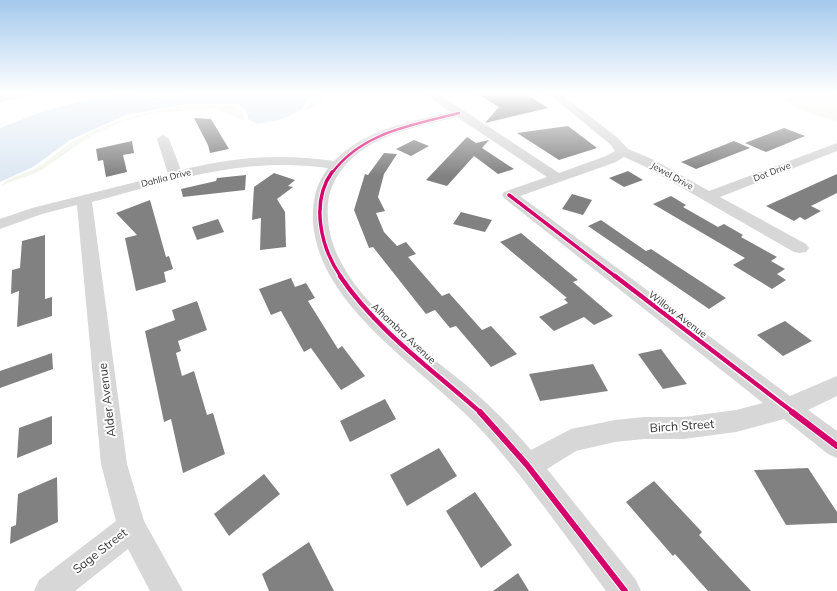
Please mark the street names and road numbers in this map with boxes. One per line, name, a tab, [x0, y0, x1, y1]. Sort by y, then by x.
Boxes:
street label: Jewel Drive	[649, 159, 695, 192]
street label: Dot Drive	[752, 159, 792, 184]
street label: Dahlia Drive	[140, 166, 192, 189]
street label: Willow Avenue	[646, 288, 710, 341]
street label: Alhambra Avenue	[369, 300, 439, 367]
street label: Alder Avenue	[95, 362, 118, 438]
street label: Birch Street	[649, 416, 715, 435]
street label: Sage Street	[70, 525, 130, 576]

